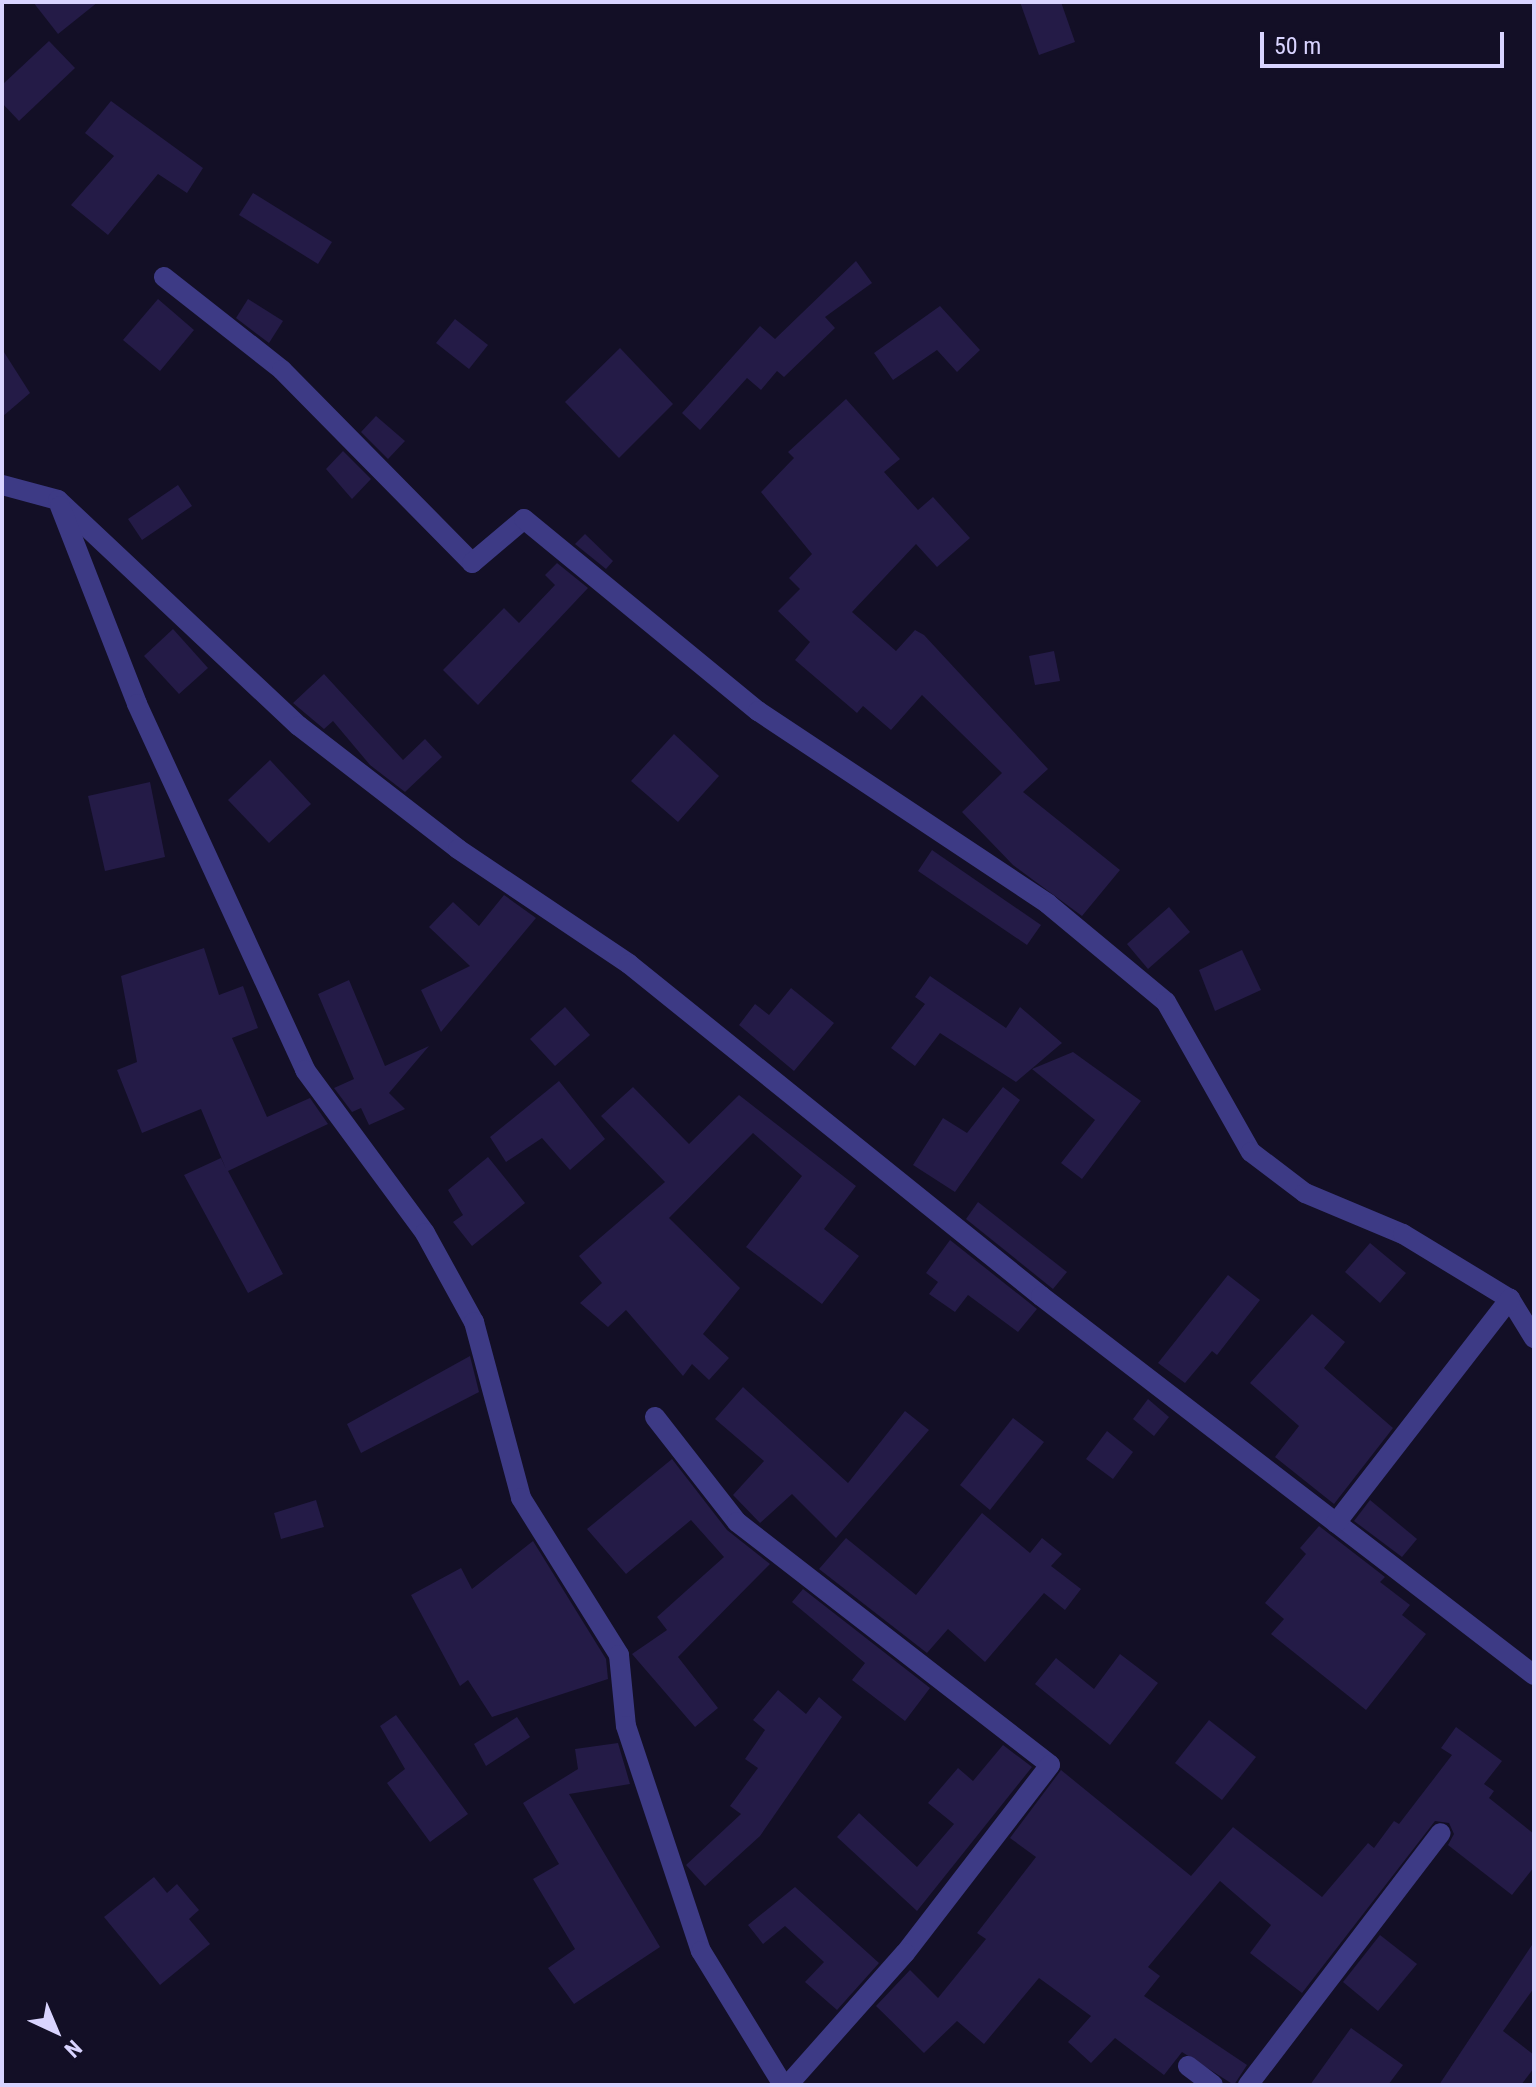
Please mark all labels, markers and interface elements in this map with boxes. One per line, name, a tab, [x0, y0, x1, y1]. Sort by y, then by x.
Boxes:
scale bar	[1264, 16, 1508, 66]
text: 50 m	[1274, 32, 1321, 60]
north arrow	[16, 1991, 96, 2071]
text: N	[59, 2035, 87, 2062]

